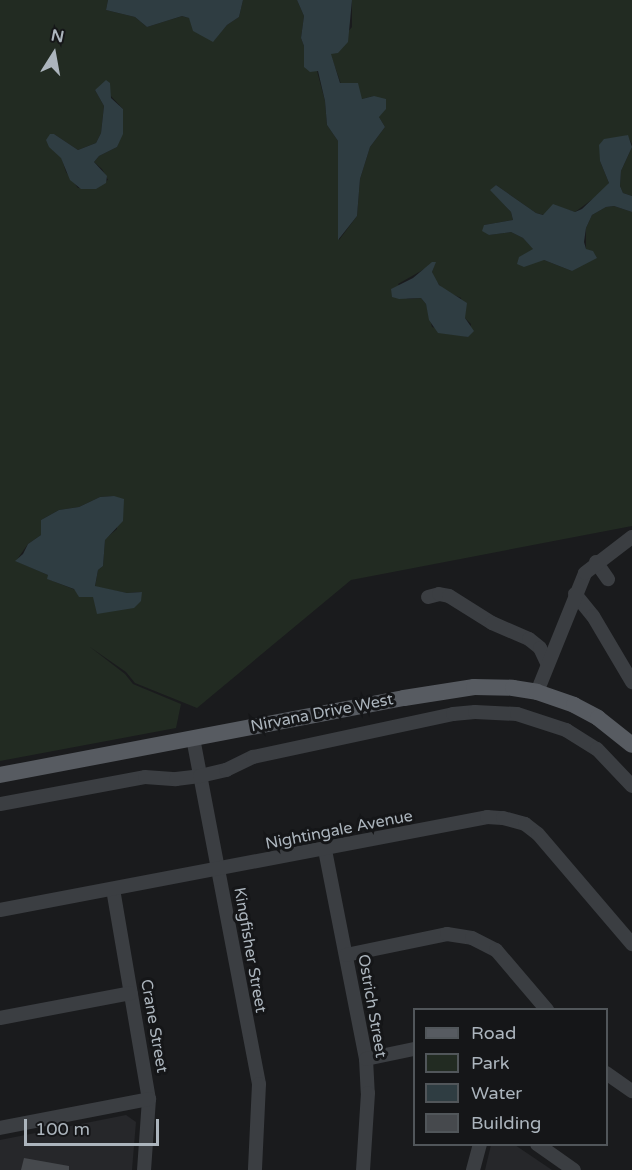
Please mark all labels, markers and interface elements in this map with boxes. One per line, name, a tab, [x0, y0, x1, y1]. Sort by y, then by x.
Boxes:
north arrow	[24, 24, 84, 84]
text: N	[49, 25, 66, 47]
street label: Nirvana Drive West	[249, 690, 395, 736]
street label: Nightingale Avenue	[264, 806, 414, 854]
street label: Kingfisher Street	[229, 886, 271, 1014]
street label: Ostrich Street	[353, 953, 391, 1059]
street label: Crane Street	[136, 978, 172, 1074]
legend	[413, 1008, 608, 1146]
text: Road	[471, 1022, 516, 1044]
text: Park	[471, 1052, 509, 1074]
text: Water	[471, 1082, 522, 1104]
scale bar	[27, 1107, 162, 1145]
text: Building	[471, 1112, 541, 1134]
text: 100 m	[35, 1118, 90, 1140]

